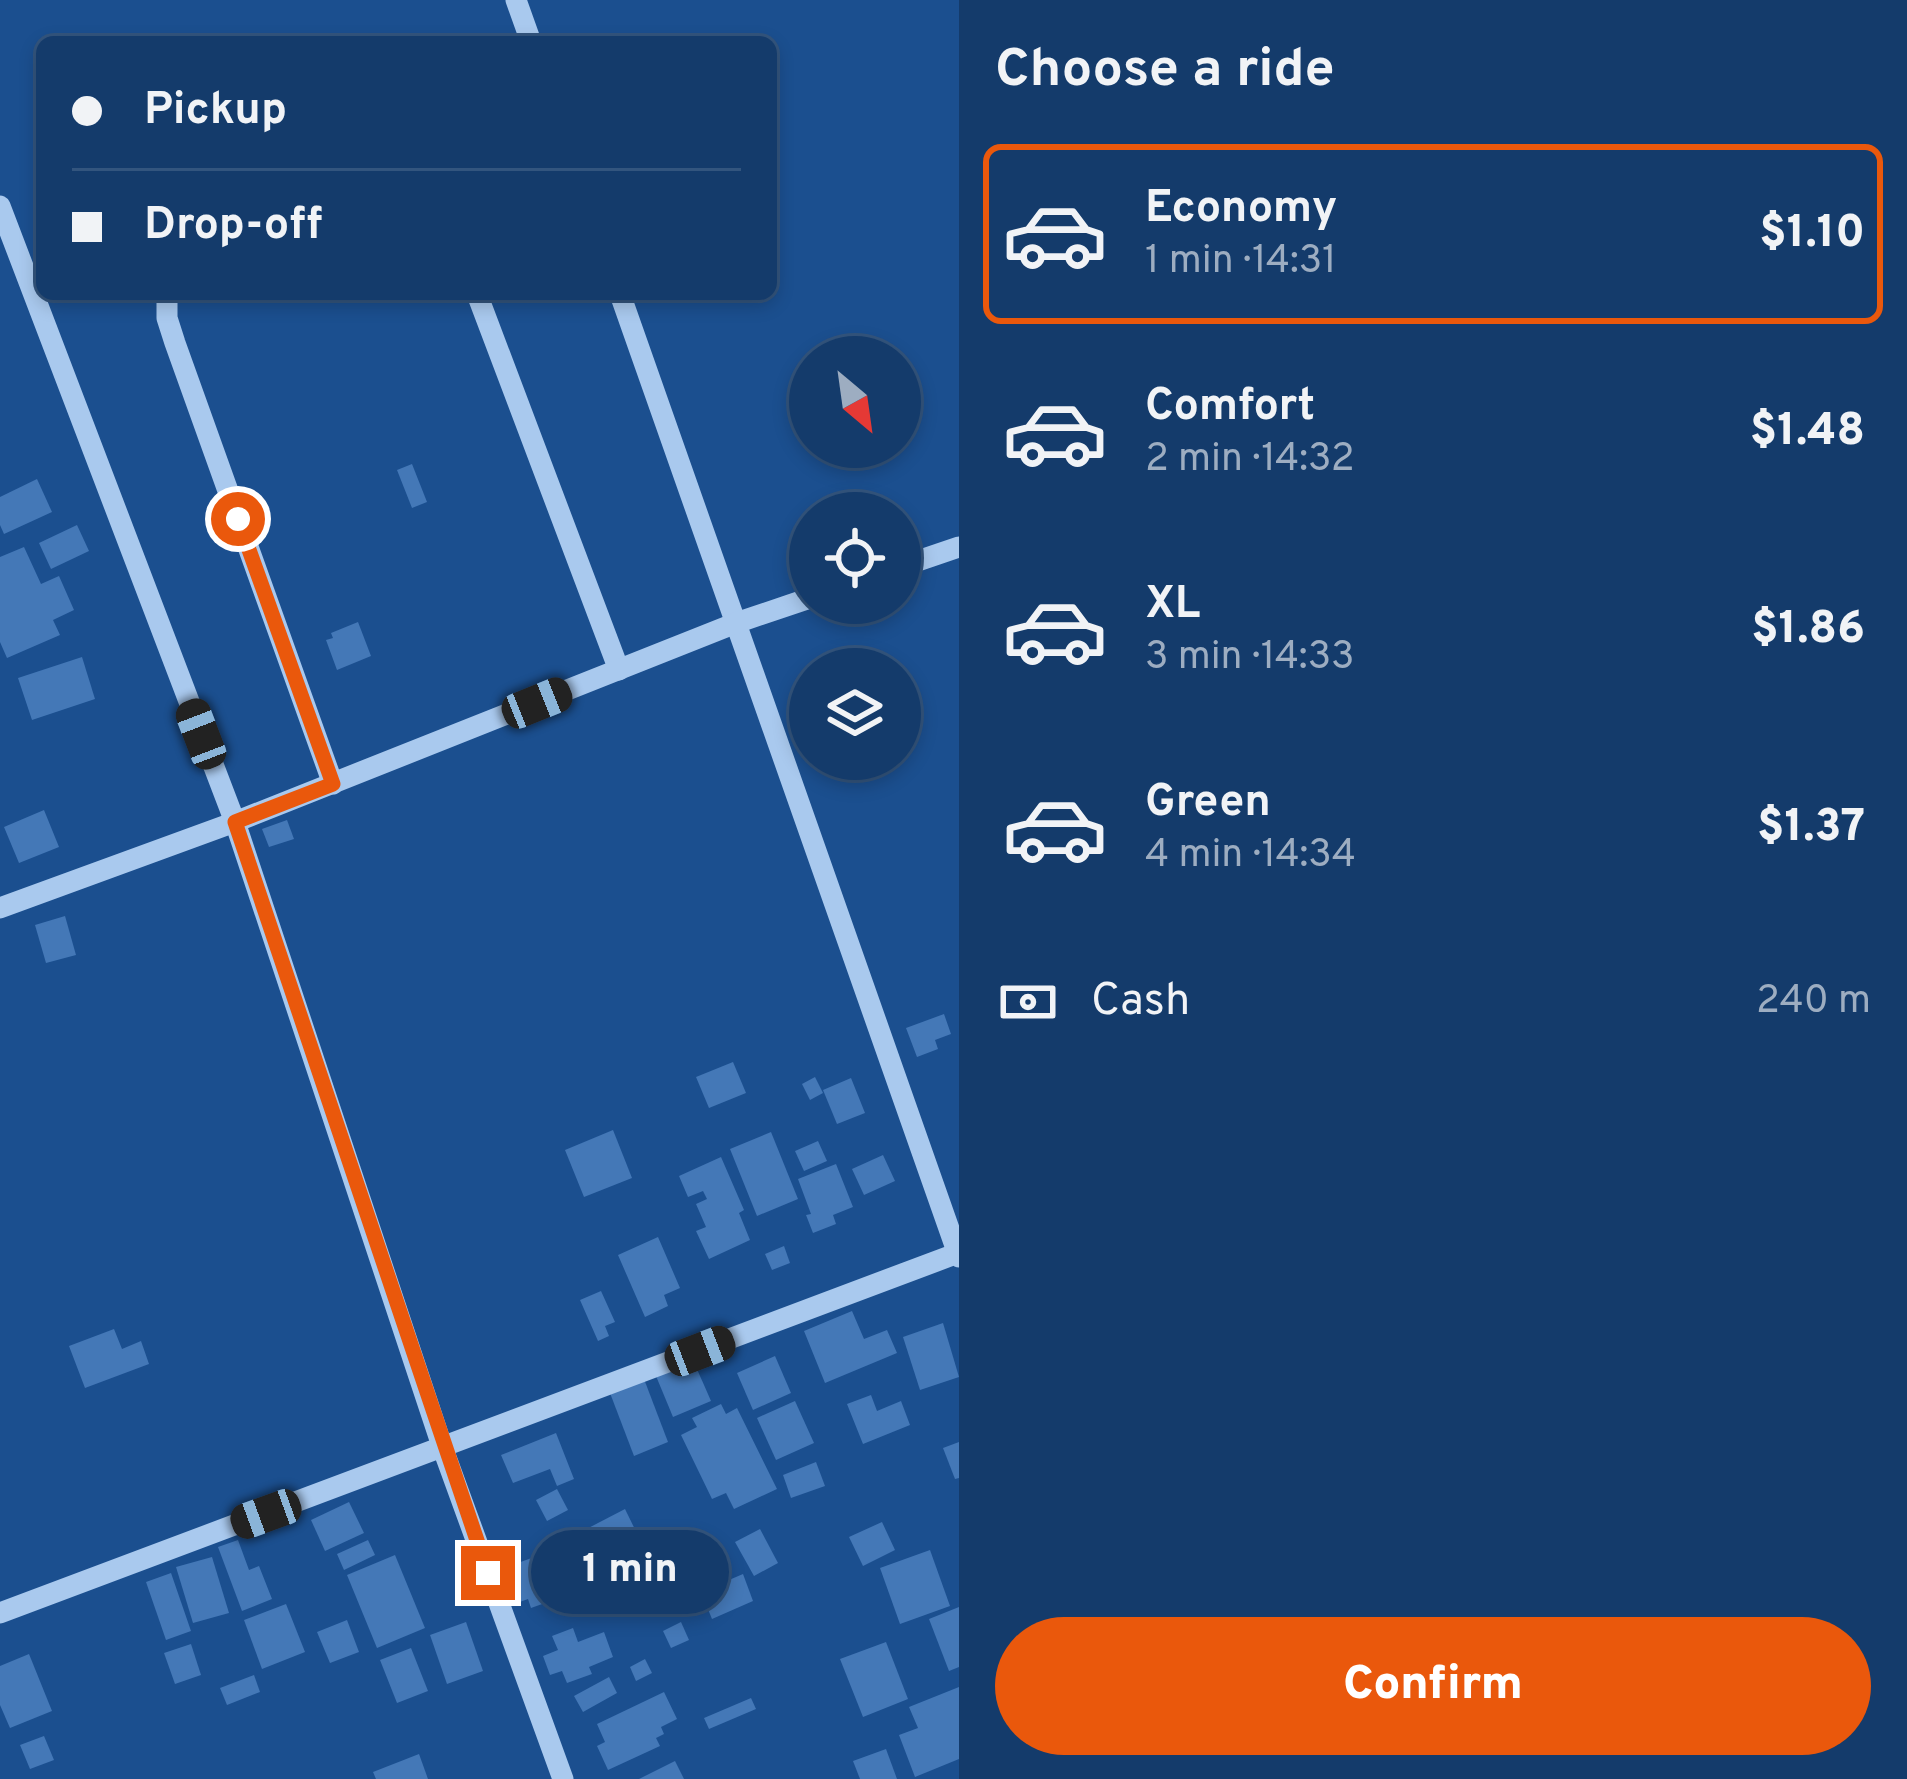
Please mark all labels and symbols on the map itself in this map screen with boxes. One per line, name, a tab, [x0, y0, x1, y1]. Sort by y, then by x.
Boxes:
north arrow	[789, 336, 921, 468]
route start	[211, 492, 265, 546]
car	[497, 673, 577, 733]
car	[171, 694, 231, 774]
car	[660, 1321, 740, 1381]
car	[226, 1485, 306, 1543]
callout: 1 min	[530, 1531, 728, 1615]
route end	[461, 1546, 515, 1600]

